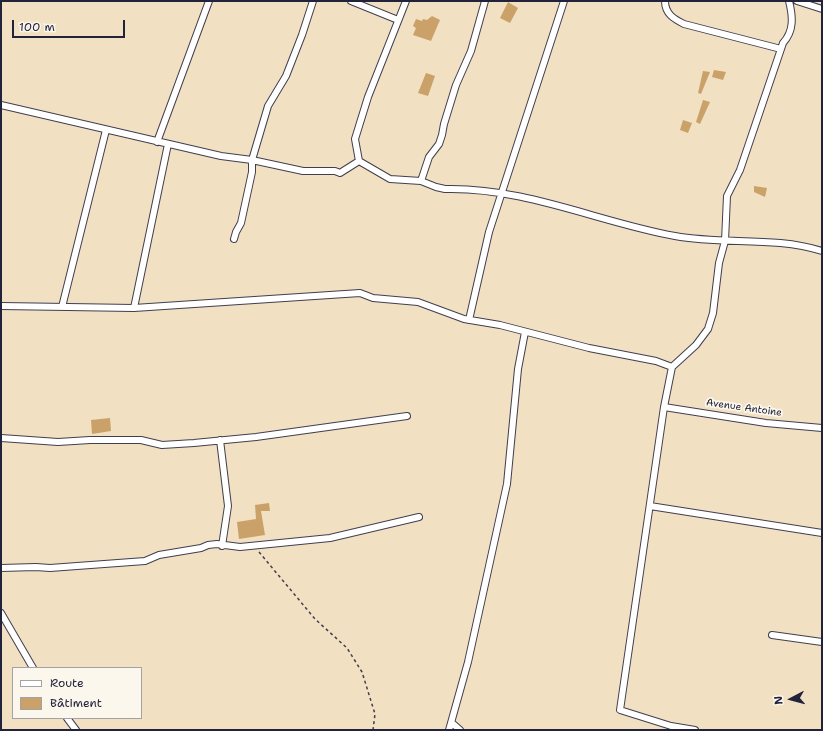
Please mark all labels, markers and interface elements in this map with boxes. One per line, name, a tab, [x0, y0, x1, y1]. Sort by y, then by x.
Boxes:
scale bar	[14, 12, 127, 38]
text: 100 m	[19, 19, 55, 35]
street label: Avenue Antoine	[705, 397, 783, 419]
legend	[12, 667, 142, 719]
text: Route	[50, 675, 84, 691]
north arrow	[771, 679, 811, 719]
text: Bâtiment	[50, 695, 102, 711]
text: N	[771, 695, 786, 705]

